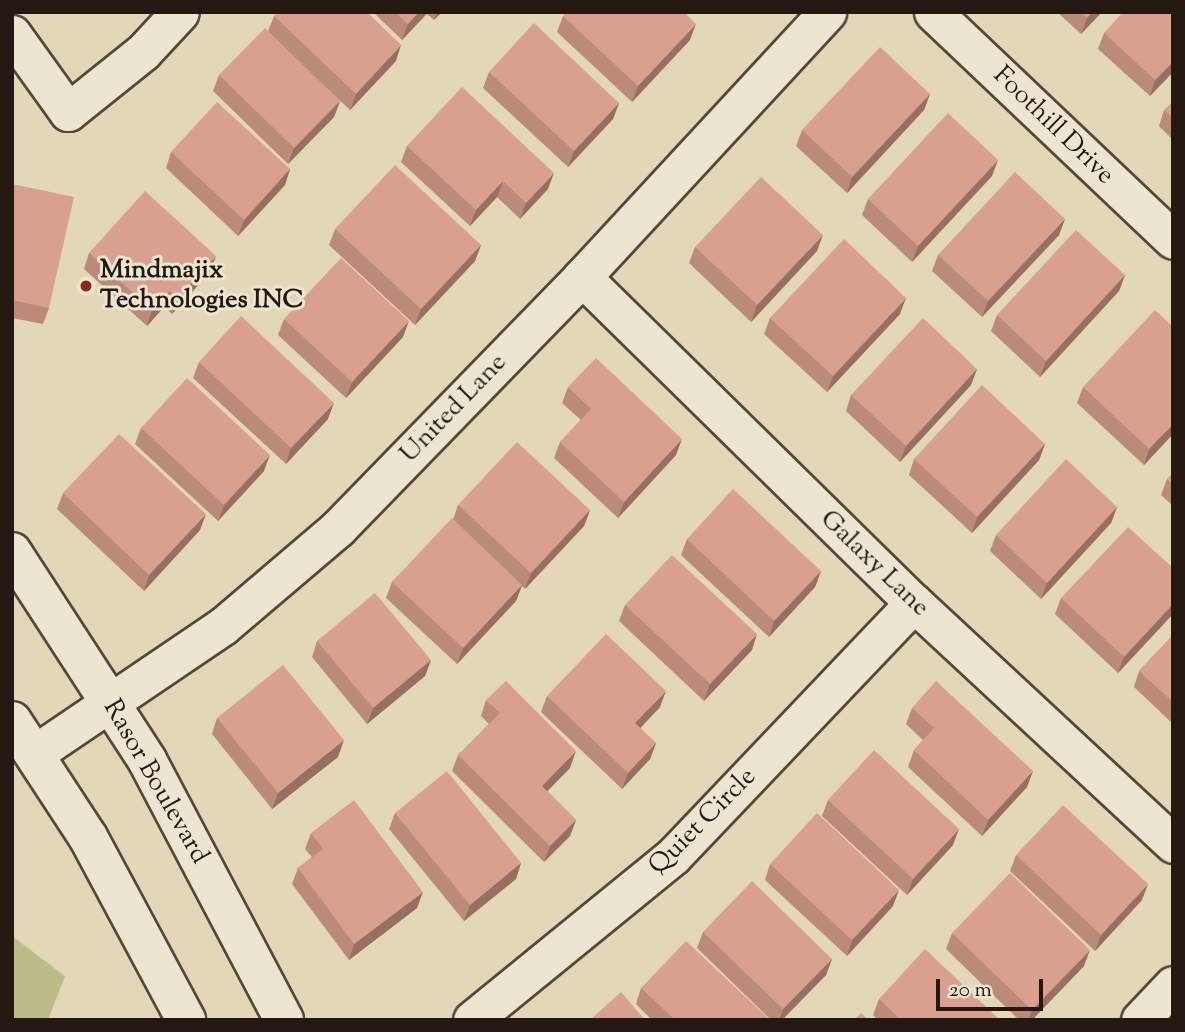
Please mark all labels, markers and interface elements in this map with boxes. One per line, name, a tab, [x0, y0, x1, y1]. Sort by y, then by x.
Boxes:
street label: Foothill Drive	[986, 60, 1120, 192]
place label: Mindmajix Technologies INC	[100, 255, 303, 316]
marker: Mindmajix Technologies INC	[78, 278, 94, 294]
street label: United Lane	[394, 348, 514, 470]
street label: Galaxy Lane	[813, 504, 935, 624]
street label: Rasor Boulevard	[95, 694, 215, 870]
street label: Quiet Circle	[643, 762, 763, 882]
scale bar	[940, 965, 1047, 1009]
text: 20 m	[949, 976, 992, 1006]

